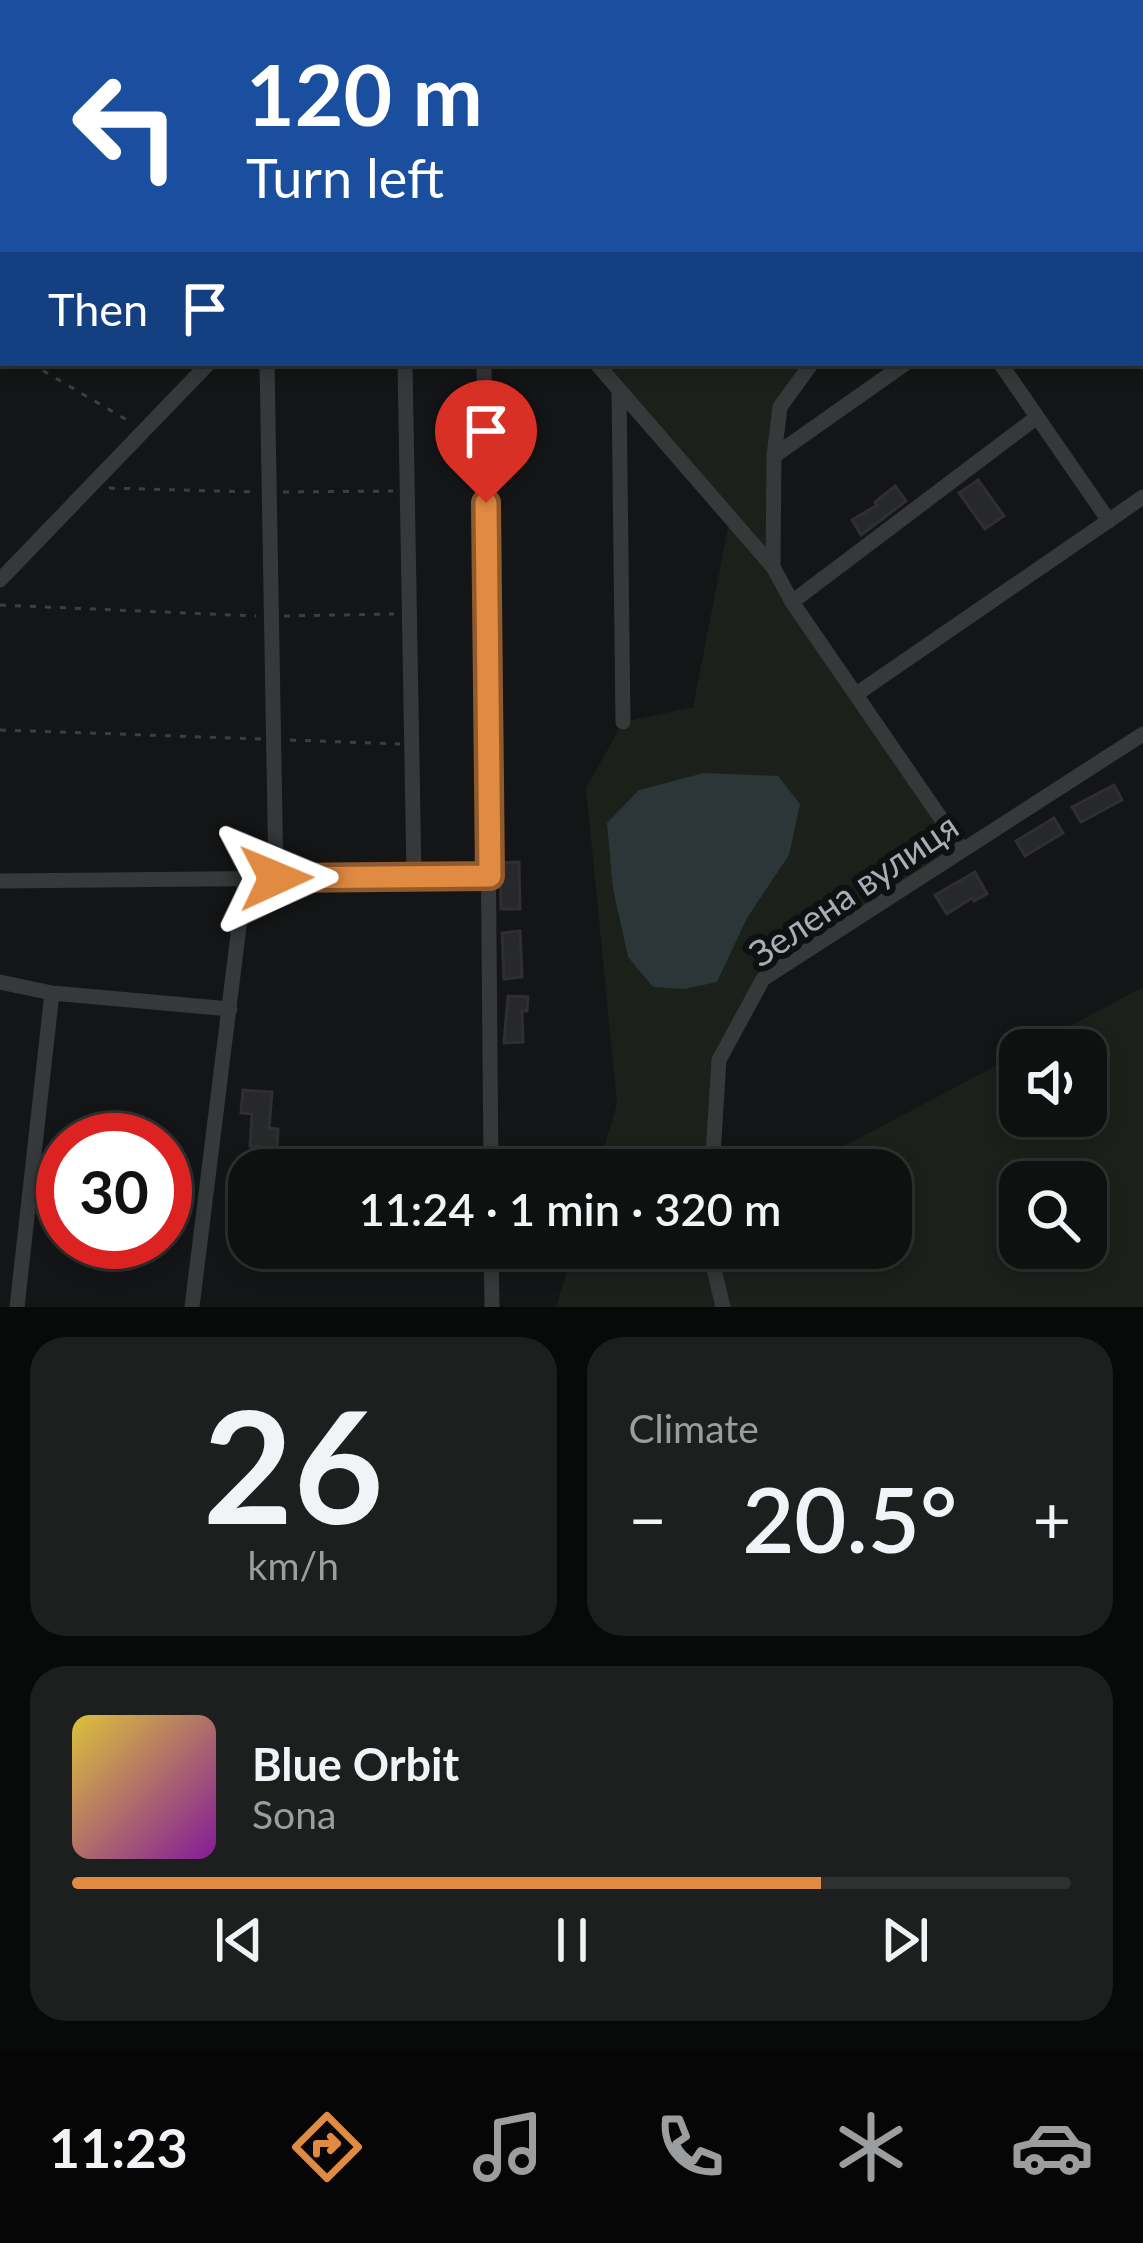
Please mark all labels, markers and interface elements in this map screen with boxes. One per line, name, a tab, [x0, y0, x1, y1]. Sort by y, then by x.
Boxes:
text: 120 m	[246, 43, 483, 144]
icon: left	[48, 48, 204, 204]
text: Turn left	[246, 145, 444, 210]
icon: arrive	[172, 276, 238, 342]
text: Then	[48, 282, 148, 336]
pin	[435, 380, 537, 503]
icon: arrive	[453, 398, 519, 464]
street label: Зелена вулиця	[740, 803, 966, 975]
position arrow	[213, 815, 339, 941]
map controls	[999, 1029, 1107, 1269]
button: sound	[999, 1029, 1107, 1137]
speed limit sign: 30	[36, 1113, 192, 1269]
button: search	[999, 1161, 1107, 1269]
text: 11:24 · 1 min · 320 m	[359, 1182, 781, 1236]
text: 26	[203, 1370, 384, 1557]
text: Climate	[629, 1405, 759, 1451]
text: 20.5°	[742, 1464, 957, 1572]
text: −	[629, 1479, 667, 1558]
text: +	[1033, 1479, 1071, 1558]
text: km/h	[248, 1542, 339, 1588]
text: Blue Orbit	[252, 1737, 459, 1791]
text: Sona	[252, 1791, 336, 1837]
icon: previous	[206, 1907, 272, 1973]
icon: pause	[539, 1907, 605, 1973]
icon: next	[872, 1907, 938, 1973]
icon: directions	[285, 2105, 369, 2189]
icon: music	[466, 2105, 550, 2189]
icon: phone	[648, 2105, 732, 2189]
icon: climate	[829, 2105, 913, 2189]
icon: car	[1010, 2105, 1094, 2189]
text: 11:23	[49, 2115, 188, 2180]

